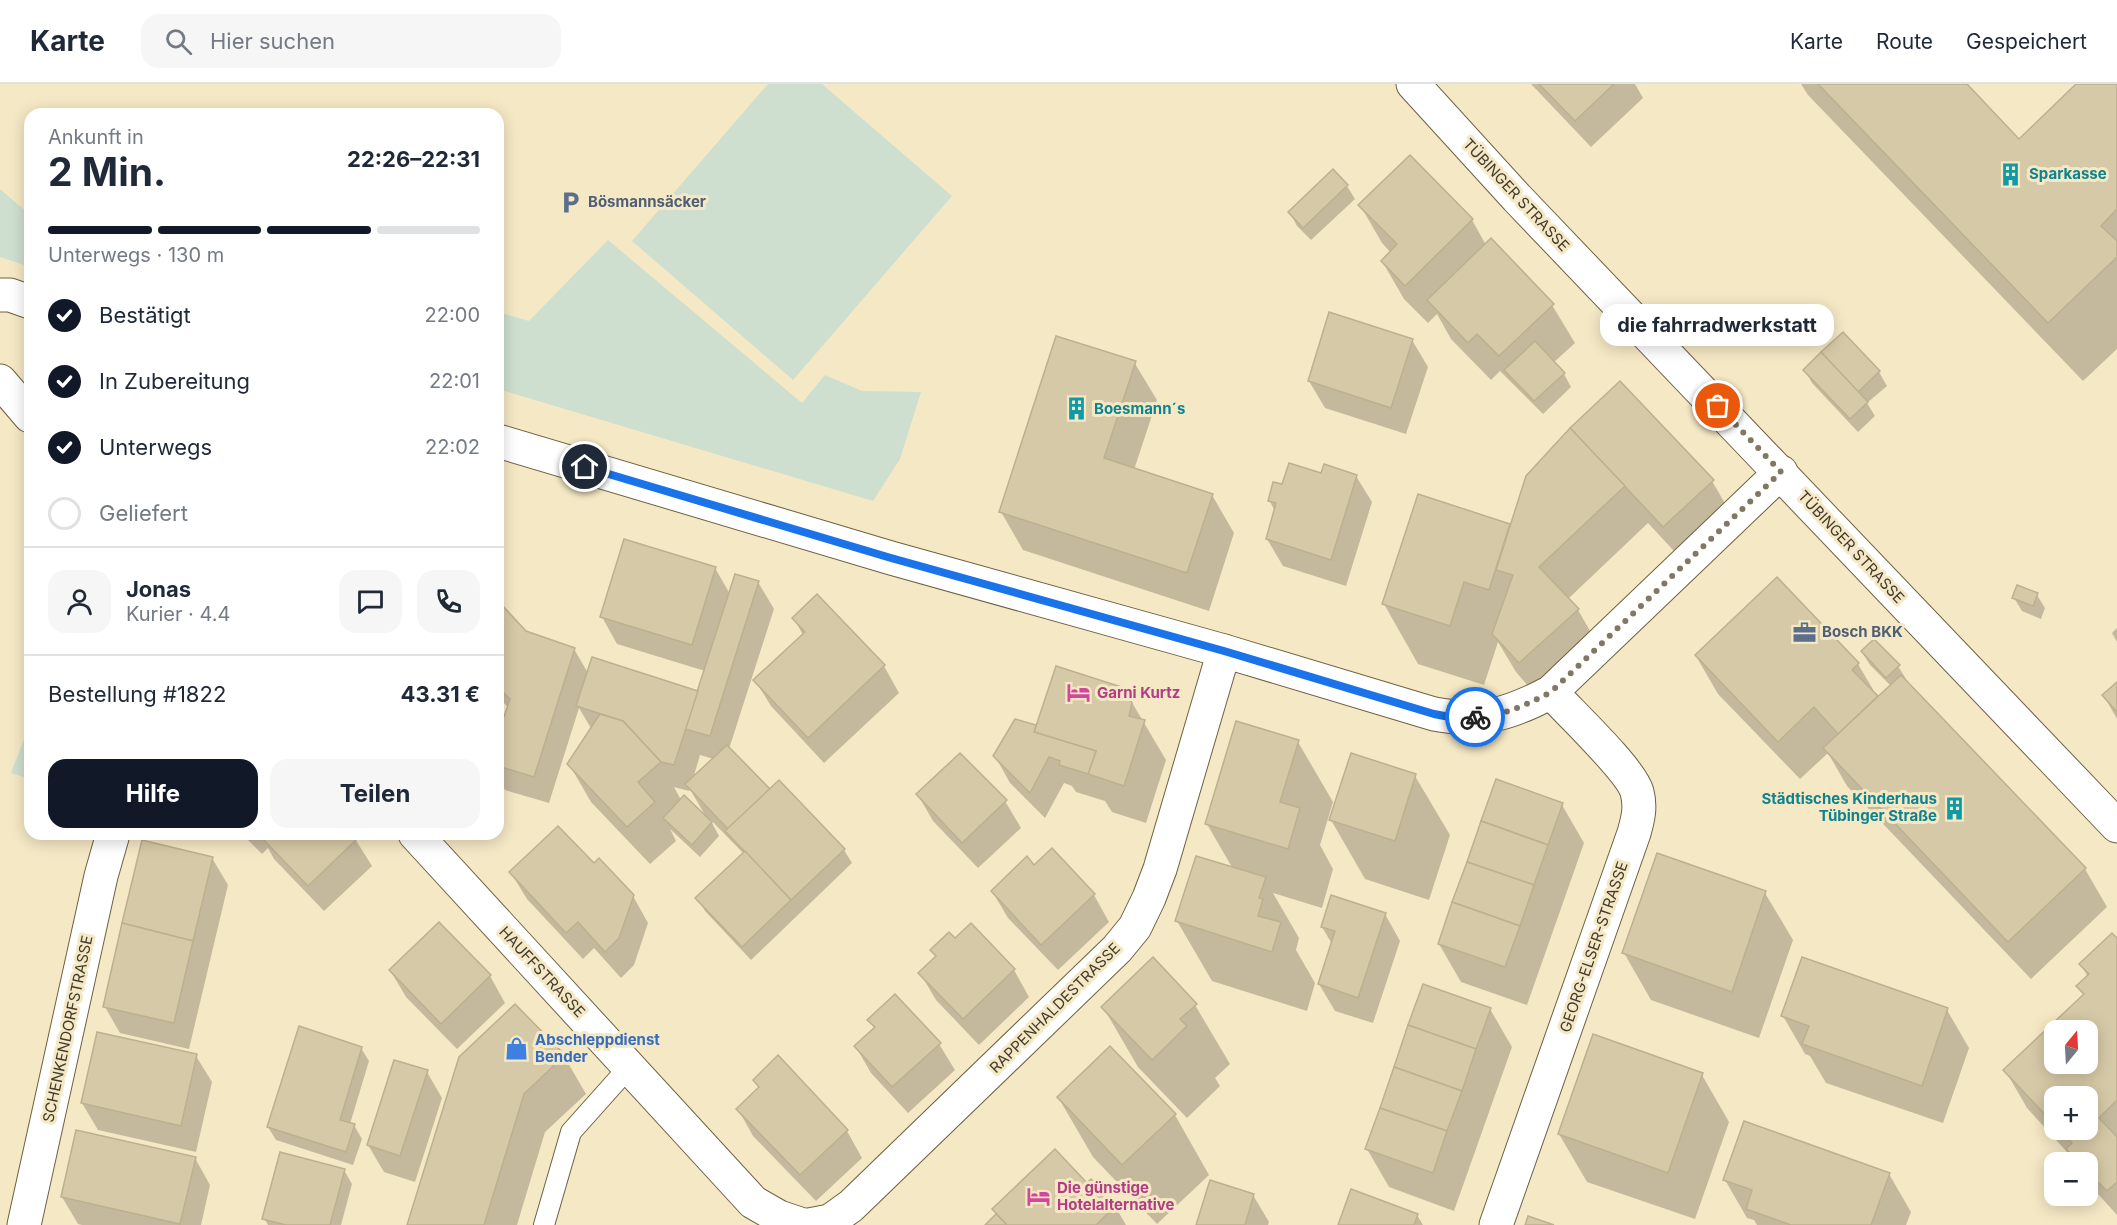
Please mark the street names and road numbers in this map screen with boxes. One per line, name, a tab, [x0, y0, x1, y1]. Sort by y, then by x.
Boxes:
street label: TÜBINGER STRASSE	[1459, 134, 1574, 255]
street label: TÜBINGER STRASSE	[1794, 486, 1909, 607]
street label: GEORG-ELSER-STRASSE	[1555, 859, 1632, 1035]
street label: HAUFFSTRASSE	[495, 922, 589, 1021]
street label: SCHENKENDORFSTRASSE	[38, 934, 97, 1124]
street label: RAPPENHALDESTRASSE	[985, 938, 1124, 1077]

